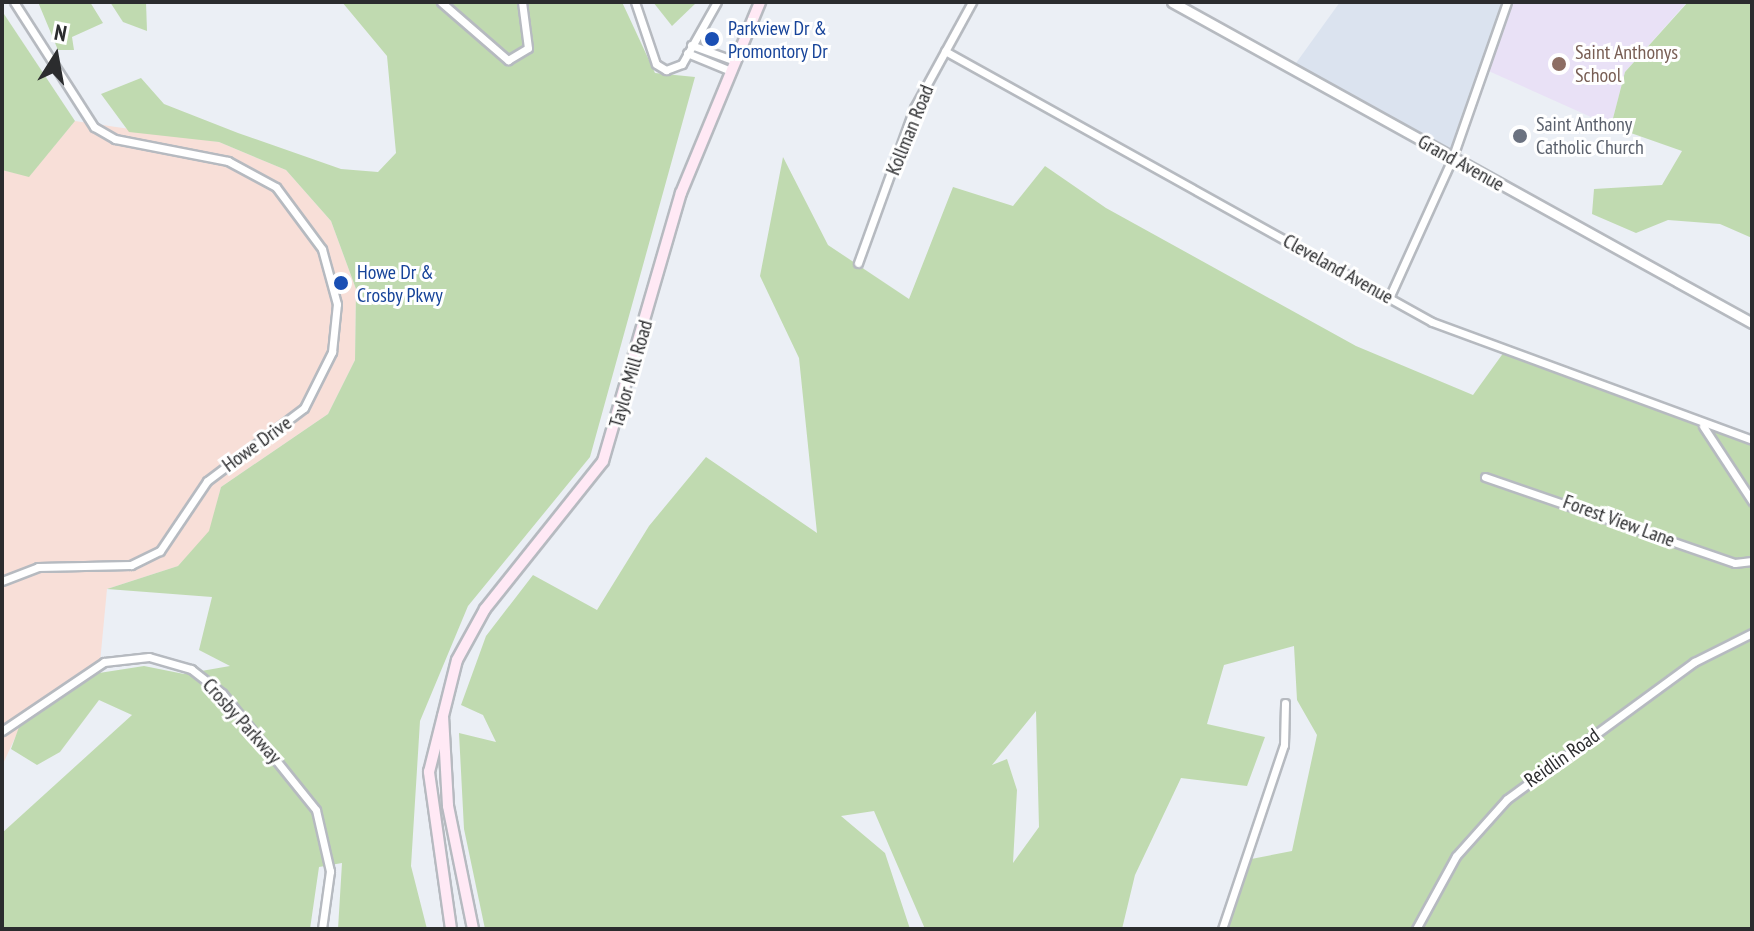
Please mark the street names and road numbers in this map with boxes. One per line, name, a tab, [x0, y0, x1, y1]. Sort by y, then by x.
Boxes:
street label: Kollman Road	[881, 81, 939, 179]
street label: Grand Avenue	[1413, 129, 1509, 197]
street label: Cleveland Avenue	[1279, 229, 1397, 309]
street label: Taylor Mill Road	[604, 318, 658, 430]
street label: Howe Drive	[218, 411, 296, 477]
street label: Forest View Lane	[1559, 490, 1679, 552]
street label: Crosby Parkway	[197, 673, 287, 769]
street label: Reidlin Road	[1520, 723, 1604, 793]

